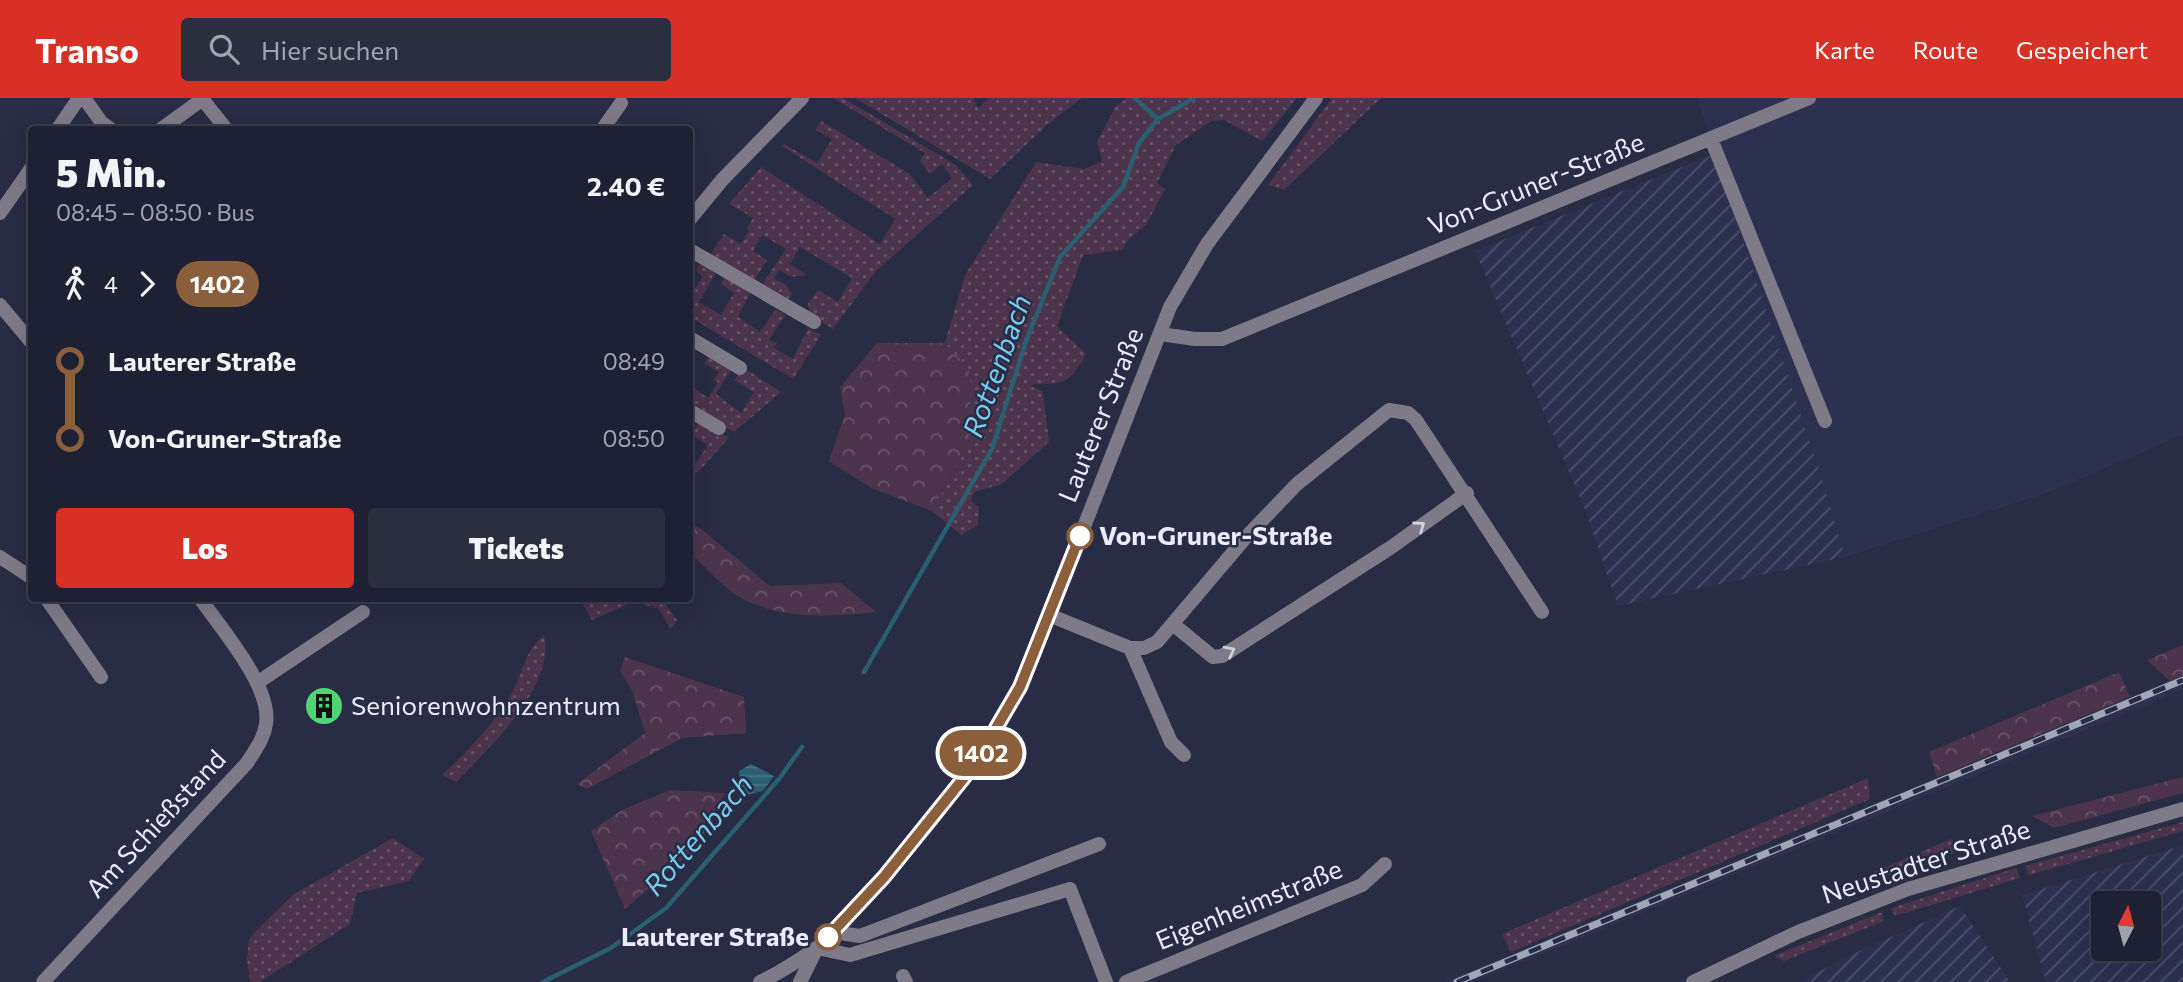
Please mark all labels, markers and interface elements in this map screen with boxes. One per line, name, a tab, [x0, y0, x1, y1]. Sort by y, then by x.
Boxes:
search box	[181, 18, 671, 81]
text: Transo	[35, 29, 139, 70]
icon: search	[205, 30, 243, 68]
text: Hier suchen	[261, 34, 399, 65]
text: Karte	[1814, 35, 1875, 64]
text: Route	[1913, 35, 1978, 64]
text: Gespeichert	[2016, 35, 2148, 64]
street label: Von-Gruner-Straße	[1423, 125, 1648, 240]
text: 5 Min.	[56, 148, 166, 195]
text: 2.40 €	[587, 170, 665, 201]
text: 08:45 – 08:50 · Bus	[56, 198, 255, 226]
icon: walk	[56, 265, 94, 303]
icon: forward	[128, 265, 166, 303]
text: 1402	[190, 269, 245, 298]
text: 4	[104, 270, 118, 298]
water label: Rottenbach	[955, 290, 1037, 441]
street label: Lauterer Straße	[1051, 323, 1149, 506]
text: Lauterer Straße	[108, 345, 296, 376]
text: 08:49	[603, 347, 665, 375]
text: Von-Gruner-Straße	[108, 422, 341, 453]
text: 08:50	[602, 424, 665, 452]
button: Los	[56, 508, 354, 588]
button: Tickets	[368, 508, 665, 588]
place label: Von-Gruner-Straße	[1099, 519, 1332, 550]
one-way arrow	[1412, 522, 1425, 534]
marker: Von-Gruner-Straße	[1067, 523, 1093, 549]
one-way arrow	[1222, 645, 1235, 659]
building icon: Seniorenwohnzentrum	[303, 685, 345, 727]
place label: Seniorenwohnzentrum	[351, 689, 621, 720]
line badge: 1402	[932, 730, 1030, 776]
text: 1402	[953, 738, 1009, 767]
street label: Am Schießstand	[79, 743, 231, 903]
water label: Rottenbach	[636, 767, 759, 902]
street label: Neustadter Straße	[1817, 812, 2034, 909]
street label: Eigenheimstraße	[1151, 852, 1346, 955]
north arrow	[2091, 891, 2161, 961]
map controls	[2091, 891, 2161, 961]
place label: Lauterer Straße	[621, 920, 809, 951]
marker: Lauterer Straße	[815, 924, 841, 950]

